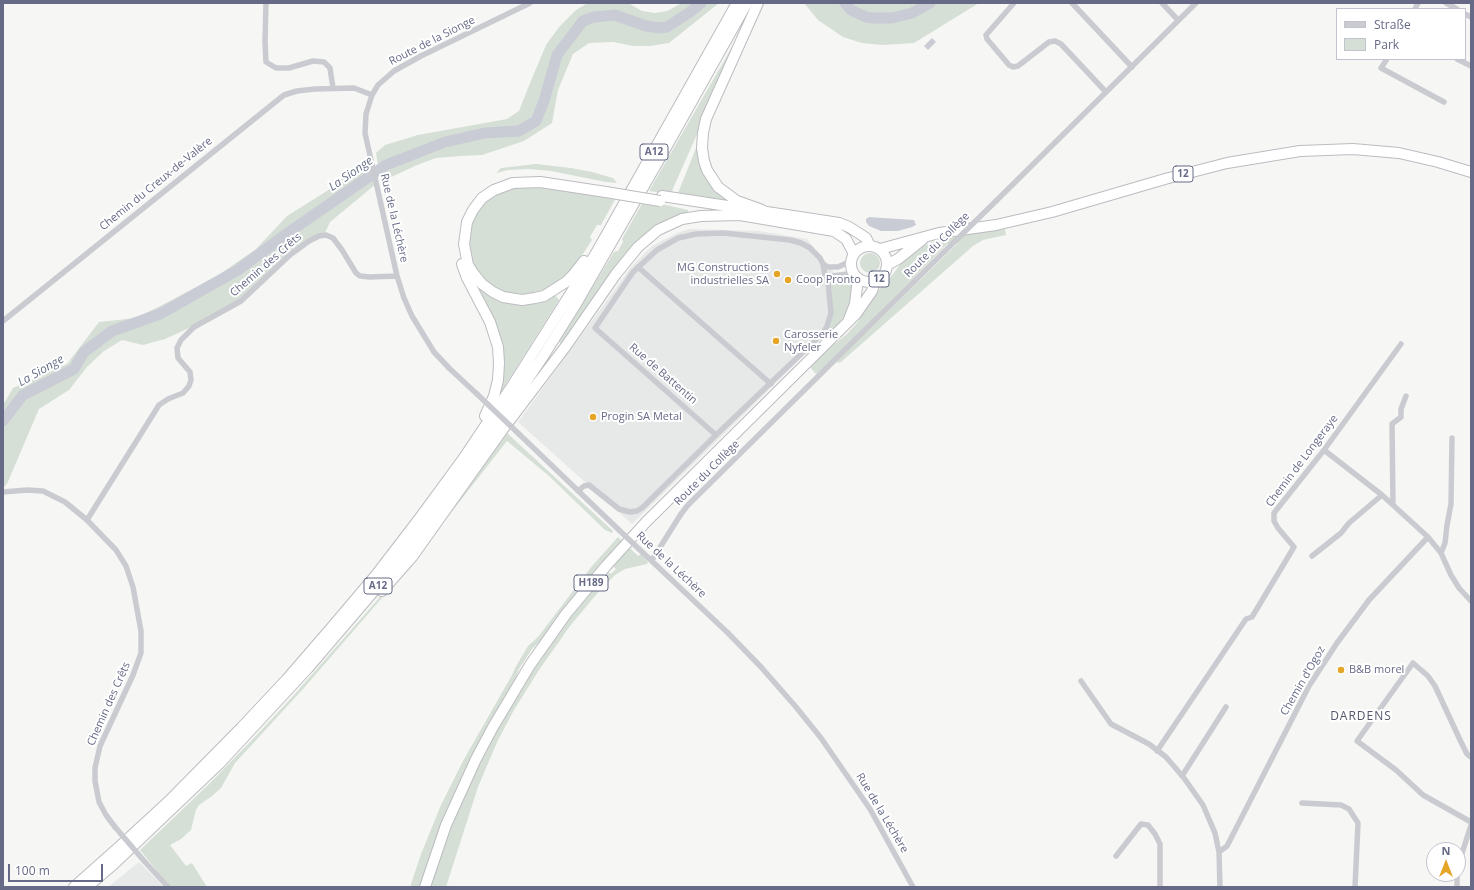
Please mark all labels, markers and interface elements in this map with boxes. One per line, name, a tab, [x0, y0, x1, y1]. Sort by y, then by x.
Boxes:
legend	[1336, 8, 1466, 60]
street label: Route de la Sionge	[387, 14, 477, 68]
text: Straße	[1374, 16, 1411, 33]
text: Park	[1374, 36, 1399, 53]
street label: Chemin du Creux-de-Valère	[97, 134, 215, 234]
road number: A12	[640, 144, 668, 160]
water label: La Sionge	[326, 154, 376, 194]
road number: 12	[1173, 166, 1193, 182]
street label: Rue de la Léchère	[377, 172, 411, 264]
street label: Route du Collège	[902, 210, 972, 280]
street label: Chemin des Crêts	[228, 230, 304, 300]
place label: MG Constructions industrielles SA	[677, 261, 769, 287]
marker: MG Constructions industrielles SA	[772, 269, 782, 279]
road number: 12	[869, 271, 889, 287]
place label: Coop Pronto	[796, 273, 861, 287]
marker: Coop Pronto	[783, 275, 793, 285]
place label: Carosserie Nyfeler	[784, 328, 838, 354]
marker: Carosserie Nyfeler	[771, 336, 781, 346]
street label: Rue de Battentin	[626, 341, 700, 407]
water label: La Sionge	[15, 352, 67, 390]
place label: Progin SA Metal	[601, 410, 682, 424]
marker: Progin SA Metal	[588, 412, 598, 422]
street label: Chemin de Longeraye	[1263, 412, 1341, 510]
street label: Route du Collège	[672, 438, 742, 508]
street label: Rue de la Léchère	[633, 529, 709, 601]
road number: H189	[574, 575, 608, 591]
road number: A12	[364, 578, 392, 594]
street label: Chemin d'Ogoz	[1278, 644, 1328, 718]
street label: Chemin des Crêts	[85, 660, 133, 748]
place label: B&B morel	[1349, 663, 1404, 677]
marker: B&B morel	[1336, 665, 1346, 675]
district label: DARDENS	[1330, 710, 1392, 724]
street label: Rue de la Léchère	[853, 771, 911, 855]
north arrow	[1426, 842, 1466, 882]
text: N	[1442, 843, 1450, 858]
scale bar	[10, 856, 105, 882]
text: 100 m	[15, 862, 50, 879]

